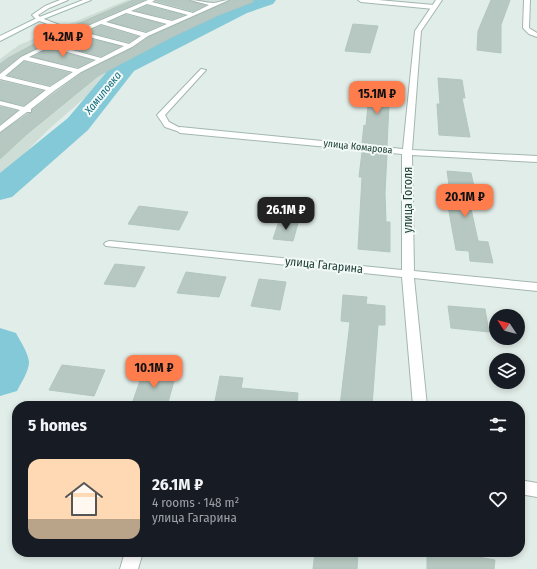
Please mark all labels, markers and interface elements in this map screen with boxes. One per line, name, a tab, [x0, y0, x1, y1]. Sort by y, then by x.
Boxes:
pin: 14.2M ₽	[26, 24, 100, 58]
text: 14.2M ₽	[43, 29, 83, 44]
water label: Хамиловка	[81, 69, 124, 118]
pin: 15.1M ₽	[340, 81, 414, 115]
text: 15.1M ₽	[358, 86, 396, 101]
street label: улица Комарова	[323, 137, 393, 157]
street label: улица Гоголя	[401, 167, 415, 233]
pin: 20.1M ₽	[428, 184, 502, 218]
text: 20.1M ₽	[445, 189, 485, 204]
pin: 26.1M ₽	[249, 197, 323, 231]
text: 26.1M ₽	[266, 202, 306, 217]
street label: улица Гагарина	[284, 254, 364, 276]
north arrow	[489, 309, 525, 345]
map controls	[489, 309, 525, 389]
button: layers	[489, 353, 525, 389]
pin: 10.1M ₽	[117, 355, 191, 389]
text: 10.1M ₽	[135, 360, 173, 375]
icon: filters	[487, 414, 509, 436]
text: 5 homes	[28, 415, 87, 436]
text: 26.1M ₽	[152, 474, 203, 495]
icon: home	[60, 475, 108, 523]
icon: heart	[487, 488, 509, 510]
text: 4 rooms · 148 m²	[152, 495, 239, 510]
text: улица Гагарина	[152, 510, 237, 525]

